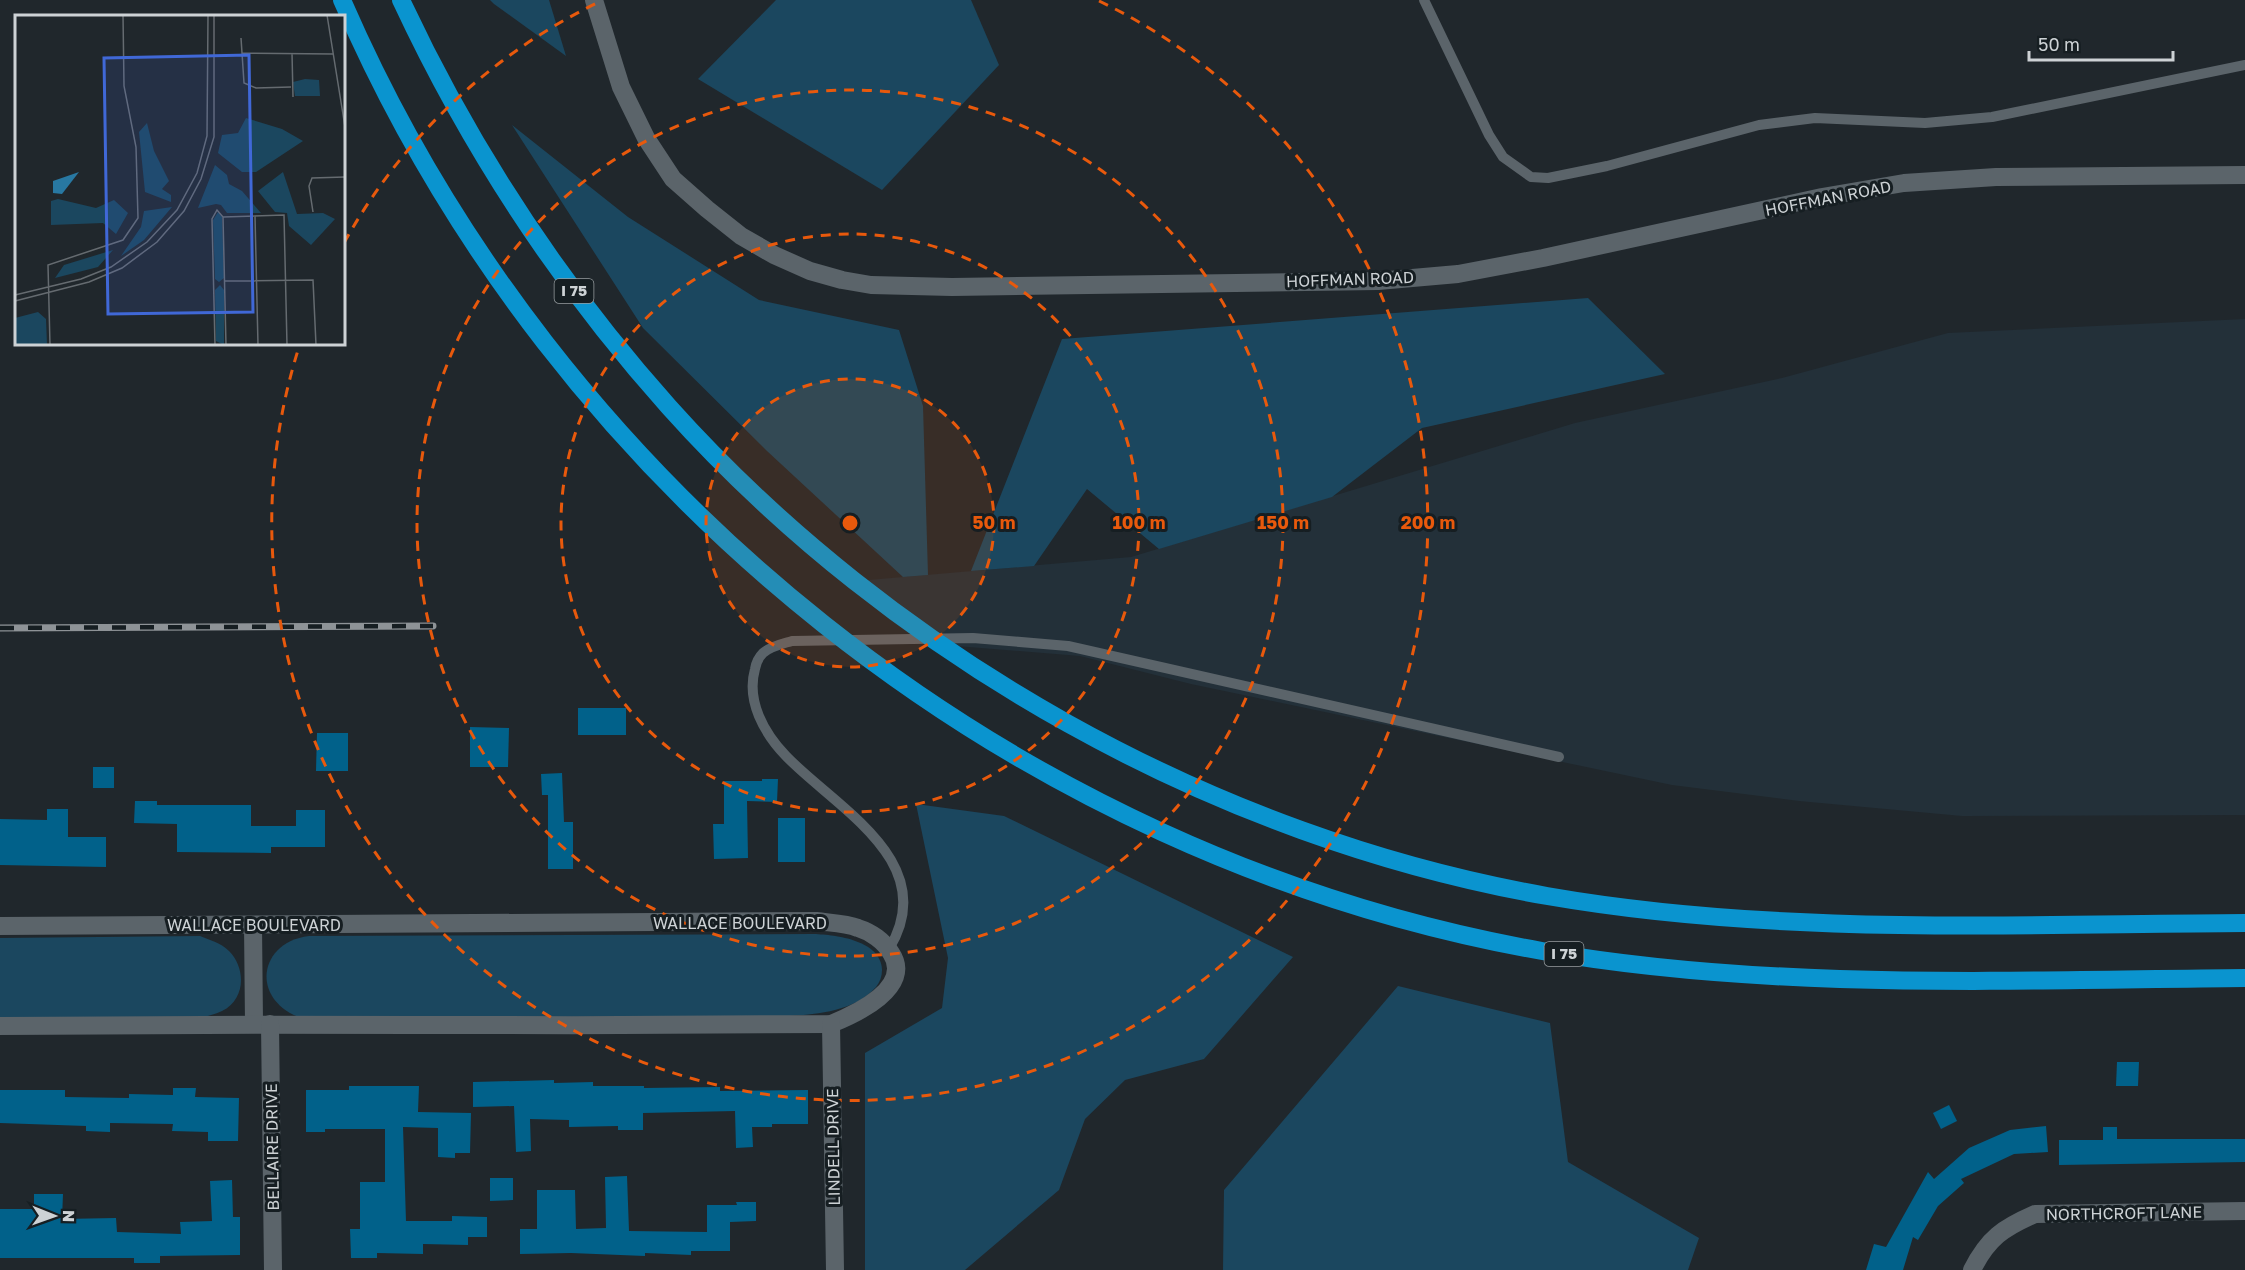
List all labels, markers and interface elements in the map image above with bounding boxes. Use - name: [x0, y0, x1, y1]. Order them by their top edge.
- inset map: [15, 15, 345, 345]
- scale bar: [2029, 24, 2173, 62]
- text: 50 m: [2038, 33, 2080, 55]
- street label: HOFFMAN ROAD: [1763, 176, 1893, 220]
- street label: HOFFMAN ROAD: [1286, 267, 1414, 291]
- road number: I 75: [554, 279, 594, 303]
- text: 50 m: [973, 511, 1015, 533]
- text: 100 m: [1113, 511, 1165, 533]
- text: 150 m: [1257, 511, 1309, 533]
- text: 200 m: [1401, 511, 1455, 533]
- centre of rings: [840, 513, 860, 533]
- street label: WALLACE BOULEVARD: [653, 913, 827, 933]
- street label: WALLACE BOULEVARD: [167, 915, 341, 935]
- road number: I 75: [1544, 942, 1584, 966]
- street label: BELLAIRE DRIVE: [261, 1083, 283, 1211]
- street label: LINDELL DRIVE: [822, 1088, 844, 1206]
- north arrow: [24, 1186, 84, 1246]
- street label: NORTHCROFT LANE: [2046, 1202, 2202, 1224]
- text: N: [59, 1210, 79, 1223]

